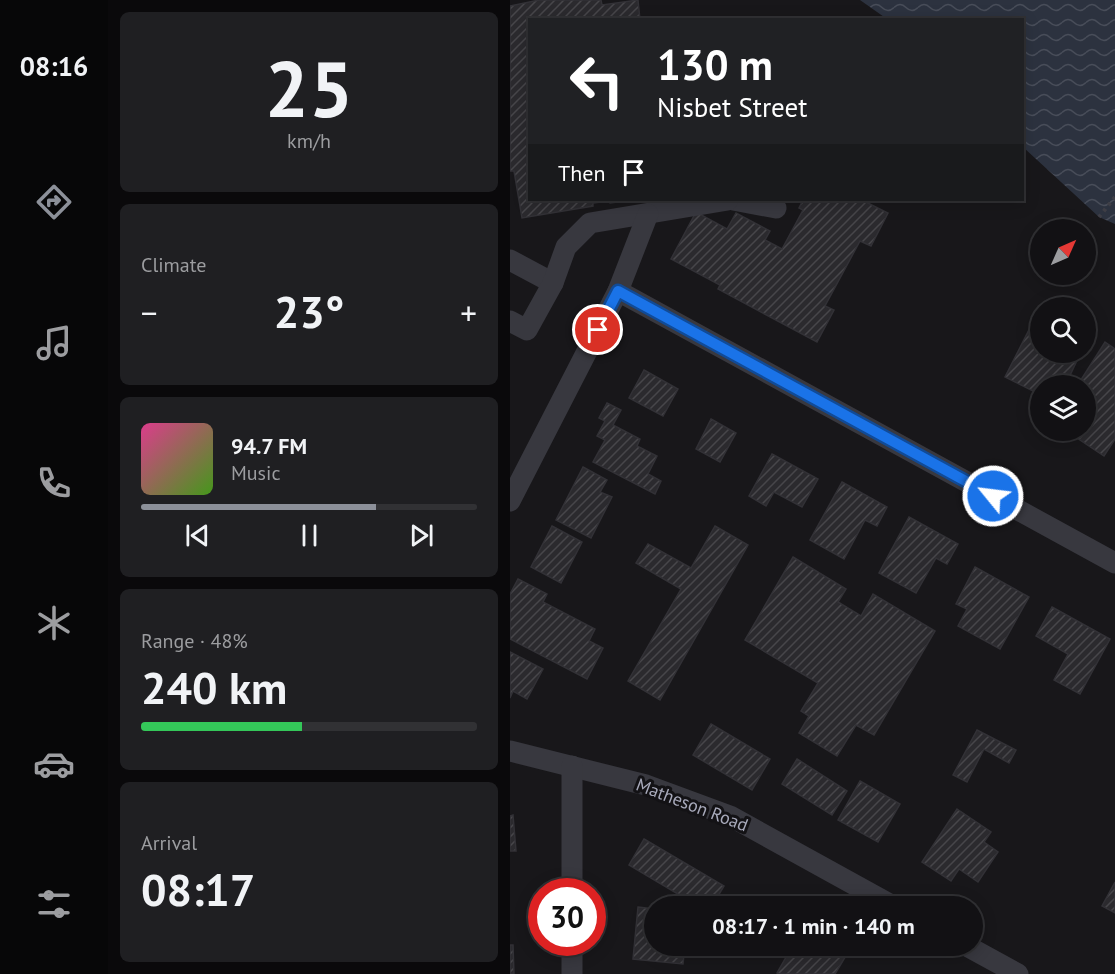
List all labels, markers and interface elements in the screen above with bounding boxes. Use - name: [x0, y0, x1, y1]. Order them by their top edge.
- text: 130 m: [657, 37, 773, 92]
- text: 25: [265, 38, 353, 139]
- icon: left: [558, 42, 636, 120]
- text: 08:16: [20, 49, 88, 83]
- text: Nisbet Street: [657, 90, 807, 124]
- text: km/h: [287, 128, 331, 154]
- icon: arrive: [617, 156, 650, 189]
- text: Then: [558, 159, 605, 187]
- icon: directions: [33, 181, 75, 223]
- north arrow: [1030, 219, 1096, 285]
- map controls: [1030, 219, 1096, 441]
- text: Climate: [141, 252, 207, 278]
- text: 23°: [274, 282, 344, 340]
- text: −: [141, 291, 158, 334]
- text: +: [460, 291, 477, 334]
- button: search: [1030, 297, 1096, 363]
- pin: [572, 304, 623, 355]
- icon: arrive: [581, 313, 614, 346]
- icon: music: [33, 322, 75, 364]
- button: layers: [1030, 375, 1096, 441]
- text: 94.7 FM: [231, 432, 307, 460]
- text: Music: [231, 460, 280, 486]
- icon: phone: [33, 462, 75, 504]
- position arrow: [961, 464, 1025, 528]
- icon: previous: [181, 519, 214, 552]
- icon: pause: [293, 519, 326, 552]
- icon: next: [405, 519, 438, 552]
- icon: climate: [33, 602, 75, 644]
- text: Range · 48%: [141, 628, 248, 654]
- text: 240 km: [141, 658, 287, 716]
- icon: car: [33, 743, 75, 785]
- street label: Matheson Road: [633, 773, 751, 836]
- text: Arrival: [141, 830, 197, 856]
- text: 08:17: [141, 860, 255, 918]
- speed limit sign: 30: [528, 878, 606, 956]
- icon: filters: [33, 883, 75, 925]
- text: 08:17 · 1 min · 140 m: [712, 912, 915, 940]

